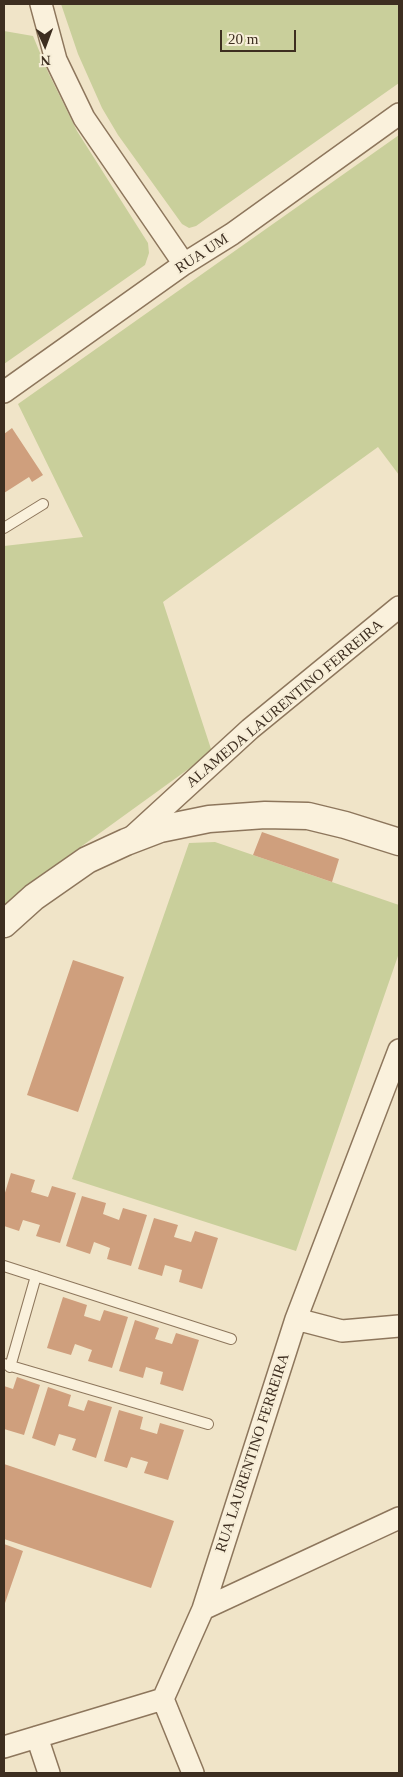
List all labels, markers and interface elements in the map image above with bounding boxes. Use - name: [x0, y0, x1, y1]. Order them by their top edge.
- north arrow: [20, 20, 70, 70]
- scale bar: [223, 20, 299, 52]
- text: 20 m: [228, 31, 258, 47]
- text: N: [40, 53, 51, 68]
- street label: RUA UM: [172, 230, 232, 278]
- street label: ALAMEDA LAURENTINO FERREIRA: [183, 616, 387, 792]
- street label: RUA LAURENTINO FERREIRA: [212, 1351, 294, 1555]

